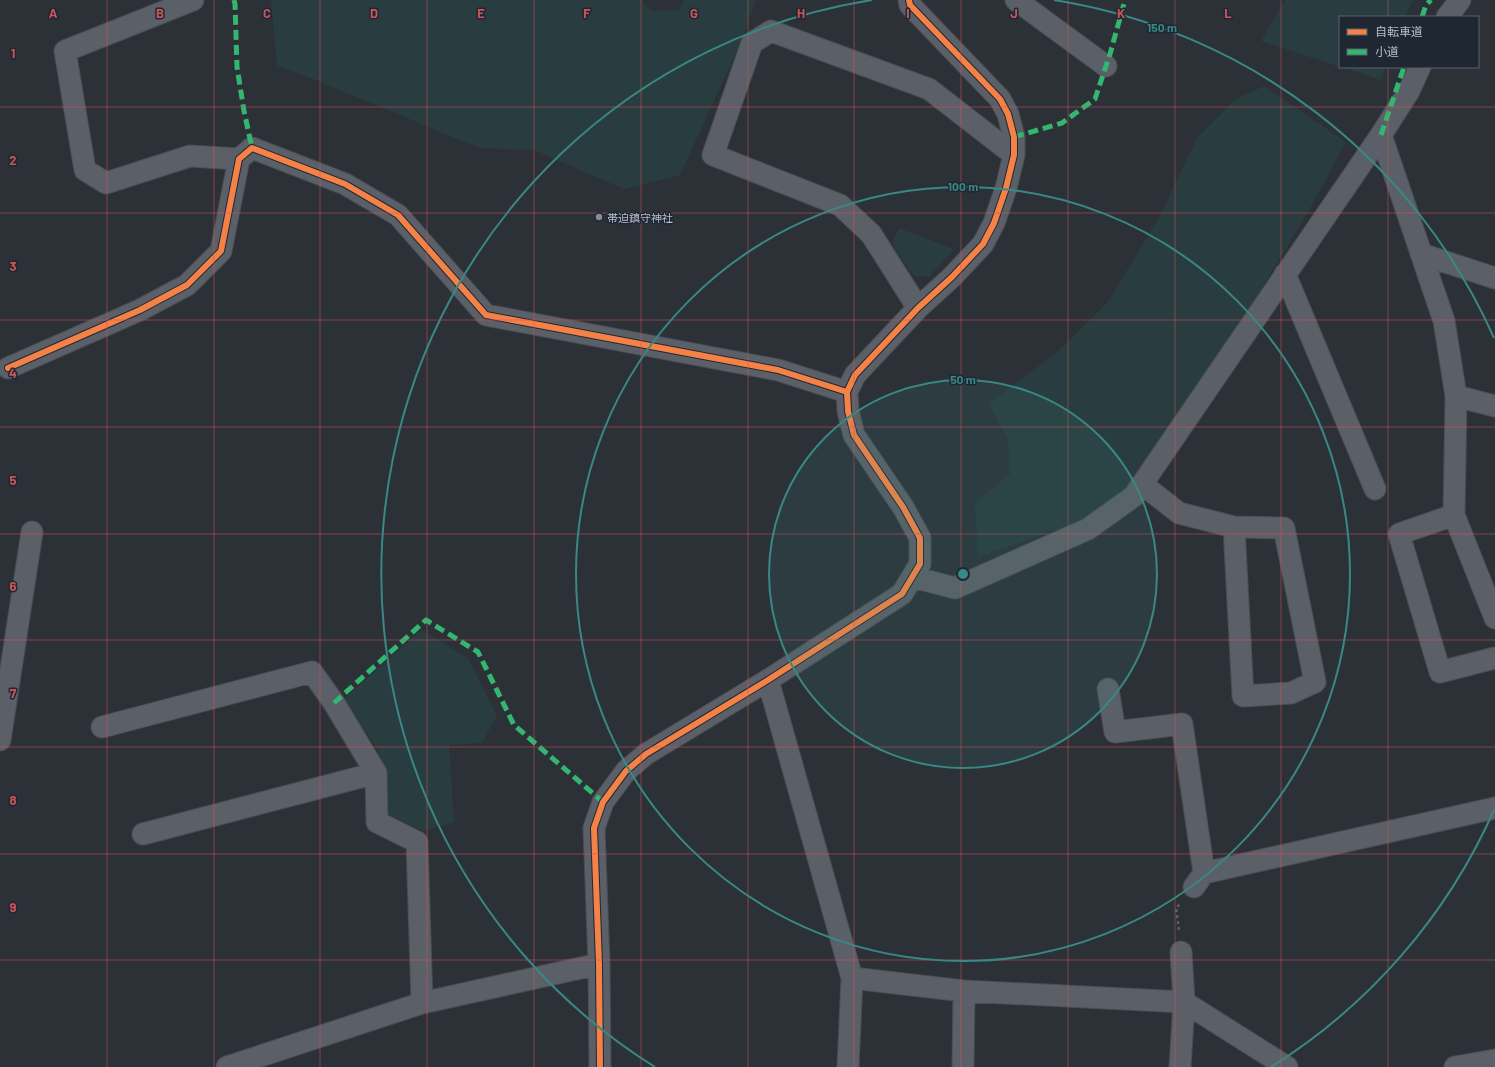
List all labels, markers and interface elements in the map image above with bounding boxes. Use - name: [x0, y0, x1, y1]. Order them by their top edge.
- text: A: [49, 5, 58, 21]
- text: B: [156, 5, 164, 21]
- text: C: [263, 5, 271, 21]
- text: D: [370, 5, 378, 21]
- text: E: [477, 5, 485, 21]
- text: F: [583, 5, 591, 21]
- text: G: [690, 5, 698, 21]
- text: H: [797, 5, 805, 21]
- text: I: [906, 5, 910, 21]
- text: J: [1010, 5, 1018, 21]
- text: K: [1117, 5, 1125, 21]
- text: L: [1224, 5, 1232, 21]
- legend: [1339, 16, 1479, 68]
- text: 150 m: [1147, 20, 1177, 34]
- text: 自転車道: [1375, 24, 1423, 38]
- text: 小道: [1375, 44, 1399, 58]
- text: 1: [11, 45, 15, 61]
- text: 2: [9, 152, 17, 168]
- text: 100 m: [948, 179, 978, 193]
- place label: 帯迫鎮守神社: [607, 211, 673, 224]
- marker: 帯迫鎮守神社: [594, 212, 604, 222]
- text: 3: [9, 258, 17, 274]
- text: 4: [9, 365, 17, 381]
- text: 50 m: [950, 372, 976, 386]
- text: 5: [9, 472, 17, 488]
- centre of rings: [956, 567, 970, 581]
- text: 6: [10, 578, 17, 594]
- text: 7: [10, 685, 17, 701]
- text: 8: [9, 792, 17, 808]
- text: 9: [10, 899, 17, 915]

